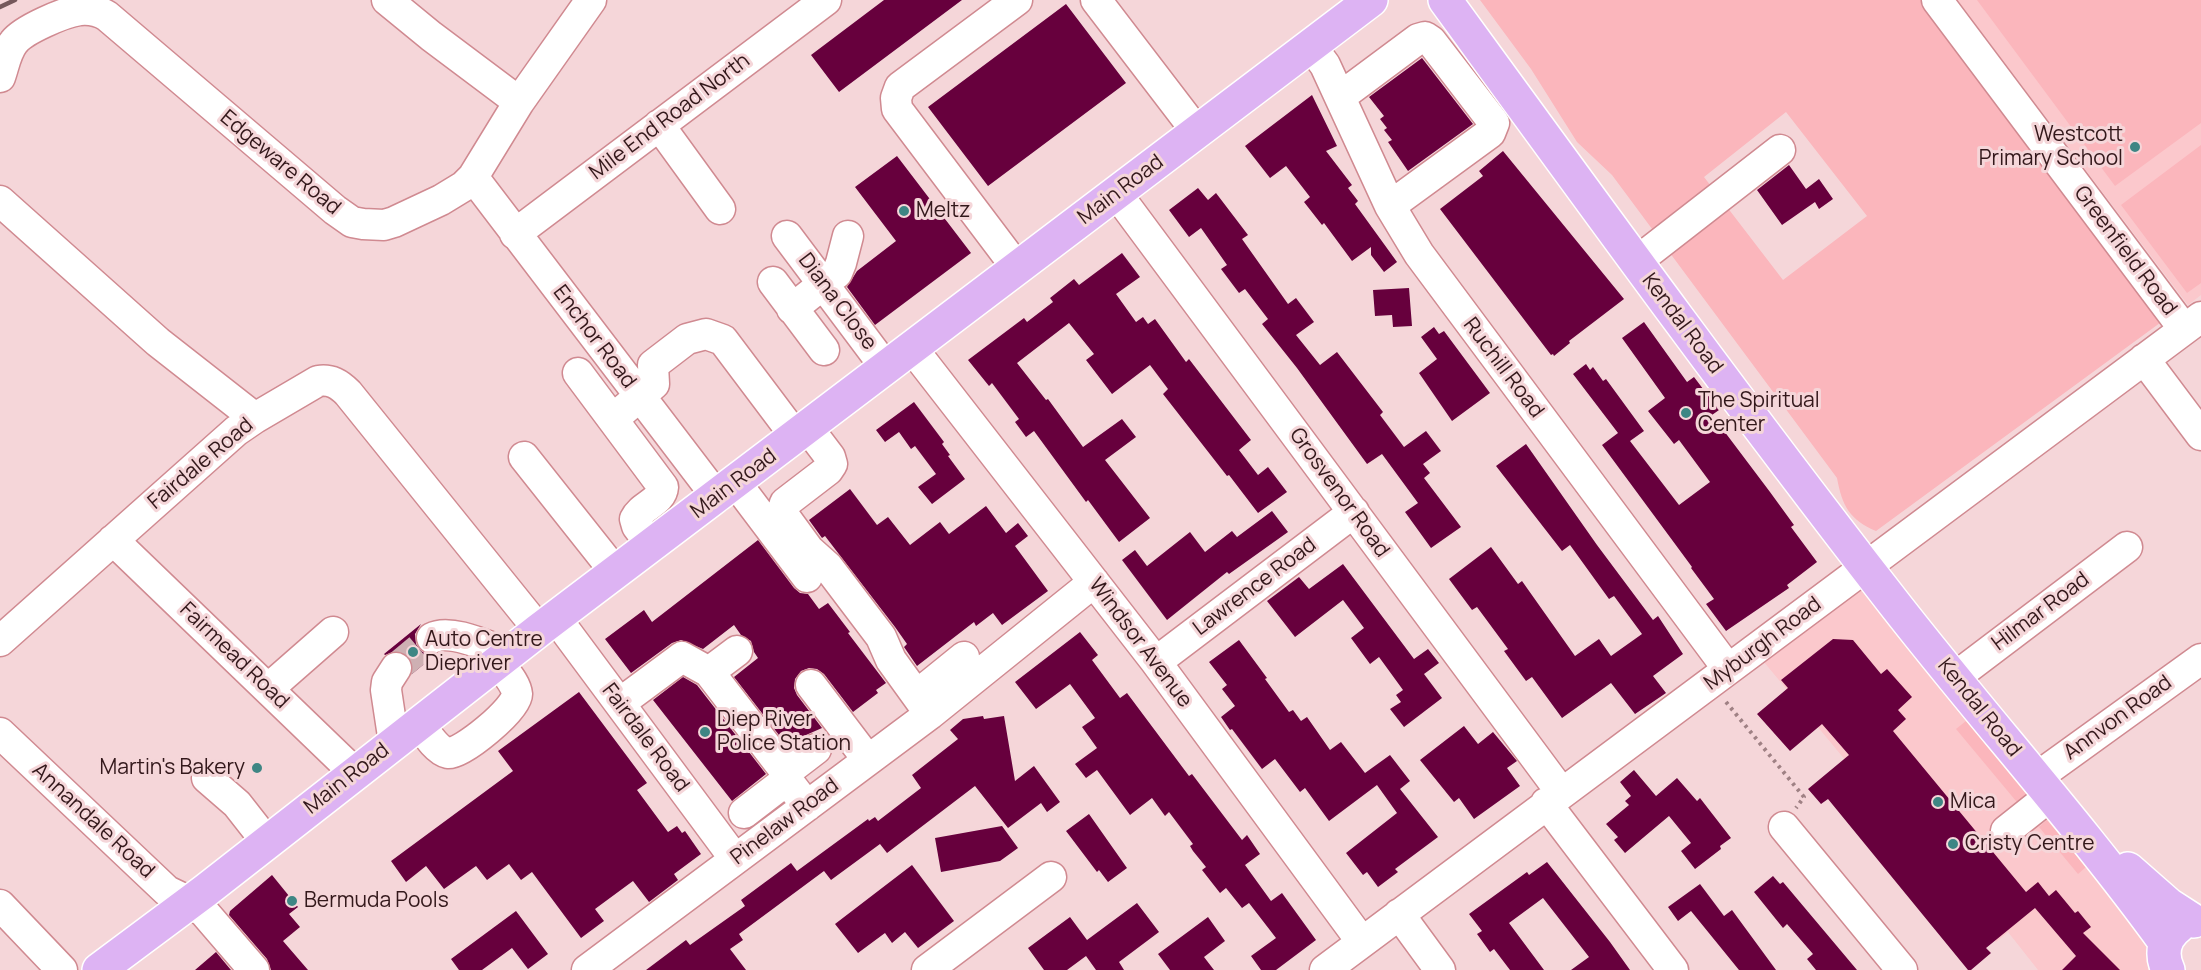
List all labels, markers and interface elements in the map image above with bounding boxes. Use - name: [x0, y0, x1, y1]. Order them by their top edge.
- street label: Mile End Road North: [585, 49, 755, 185]
- street label: Edgeware Road: [215, 105, 345, 221]
- place label: Westcott Primary School: [1979, 122, 2123, 172]
- marker: Westcott Primary School: [2128, 140, 2142, 154]
- street label: Main Road: [1073, 150, 1169, 230]
- street label: Greenfield Road: [2068, 181, 2182, 321]
- place label: Meltz: [916, 198, 970, 224]
- marker: Meltz: [897, 204, 911, 218]
- street label: Diana Close: [792, 249, 882, 355]
- street label: Kendal Road: [1636, 269, 1728, 379]
- street label: Enchor Road: [547, 281, 641, 393]
- street label: Ruchill Road: [1457, 313, 1549, 423]
- place label: The Spiritual Center: [1698, 388, 1820, 438]
- marker: The Spiritual Center: [1679, 406, 1693, 420]
- street label: Fairdale Road: [143, 413, 259, 515]
- street label: Grosvenor Road: [1284, 423, 1394, 563]
- street label: Main Road: [686, 444, 782, 524]
- street label: Lawrence Road: [1189, 533, 1321, 641]
- street label: Hilmar Road: [1987, 567, 2095, 657]
- street label: Windsor Avenue: [1083, 573, 1197, 713]
- street label: Myburgh Road: [1700, 592, 1826, 696]
- street label: Fairmead Road: [174, 598, 294, 714]
- place label: Auto Centre Diepriver: [425, 627, 543, 677]
- marker: Auto Centre Diepriver: [406, 645, 420, 659]
- street label: Kendal Road: [1932, 654, 2026, 762]
- street label: Annvon Road: [2059, 670, 2177, 766]
- street label: Fairdale Road: [596, 679, 694, 797]
- place label: Diep River Police Station: [717, 707, 851, 757]
- marker: Diep River Police Station: [698, 725, 712, 739]
- street label: Main Road: [300, 738, 394, 820]
- place label: Martin's Bakery: [100, 755, 245, 781]
- street label: Annandale Road: [27, 758, 159, 884]
- marker: Martin's Bakery: [250, 761, 264, 775]
- street label: Pinelaw Road: [726, 773, 844, 871]
- place label: Mica: [1950, 789, 1996, 815]
- marker: Mica: [1931, 795, 1945, 809]
- place label: Cristy Centre: [1965, 831, 2094, 857]
- marker: Cristy Centre: [1946, 837, 1960, 851]
- place label: Bermuda Pools: [304, 888, 449, 914]
- marker: Bermuda Pools: [285, 894, 299, 908]

